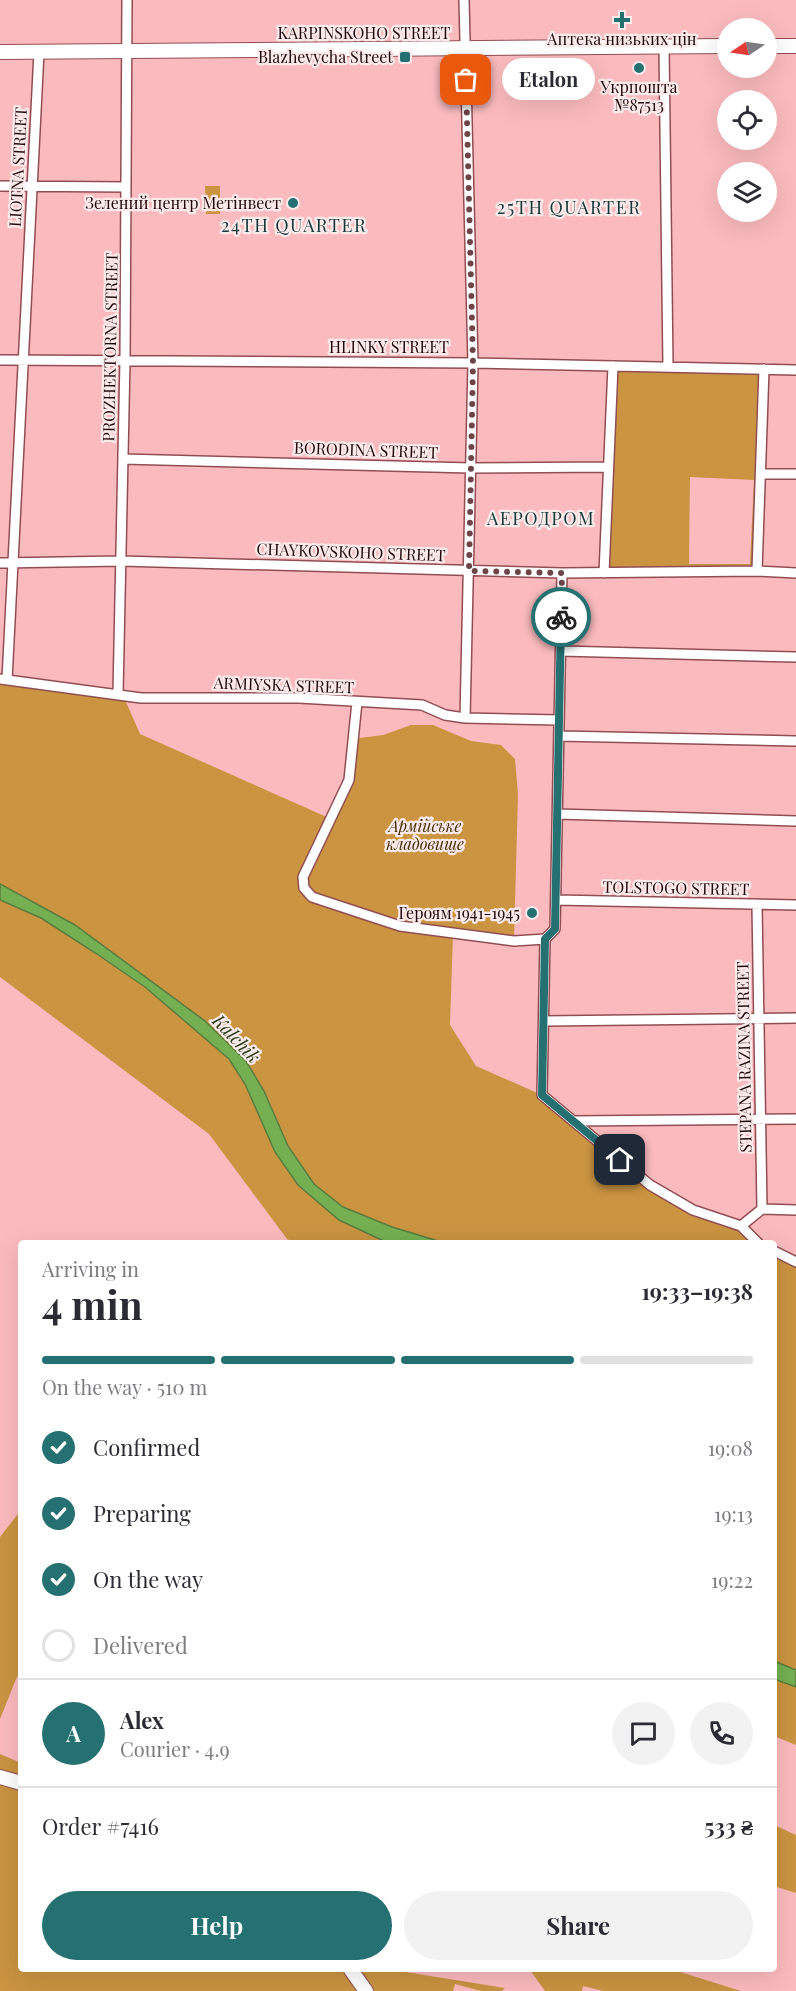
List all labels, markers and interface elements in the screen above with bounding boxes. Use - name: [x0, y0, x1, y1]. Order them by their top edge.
- marker: Аптека низьких цін: [615, 13, 629, 27]
- north arrow: [717, 18, 777, 78]
- map controls: [717, 18, 777, 222]
- street label: KARPINSKOHO STREET: [278, 22, 451, 43]
- place label: Аптека низьких цін: [546, 28, 697, 49]
- place label: Blazhevycha Street: [258, 46, 393, 67]
- marker: Blazhevycha Street: [398, 50, 412, 64]
- pin: [440, 54, 491, 105]
- callout: Etalon: [502, 59, 595, 101]
- marker: Укрпошта №87513: [632, 61, 646, 75]
- icon: bag: [449, 63, 482, 96]
- text: Etalon: [519, 65, 578, 92]
- place label: Укрпошта №87513: [599, 76, 678, 115]
- button: locate: [717, 90, 777, 150]
- street label: LIOTNA STREET: [4, 106, 31, 228]
- button: layers: [717, 162, 777, 222]
- place label: Зелений центр Метінвест: [85, 192, 281, 213]
- district label: 25TH QUARTER: [497, 195, 641, 219]
- marker: Зелений центр Метінвест: [286, 196, 300, 210]
- district label: 24TH QUARTER: [221, 213, 367, 237]
- street label: PROZHEKTORNA STREET: [97, 252, 122, 442]
- street label: HLINKY STREET: [329, 336, 449, 357]
- street label: BORODINA STREET: [294, 436, 439, 463]
- district label: АЕРОДРОМ: [486, 506, 595, 530]
- street label: CHAYKOVSKOHO STREET: [256, 538, 446, 565]
- courier: [531, 587, 591, 647]
- icon: bike: [545, 601, 578, 634]
- street label: ARMIYSKA STREET: [212, 672, 355, 697]
- park label: Армійське кладовище: [386, 815, 464, 854]
- street label: TOLSTOGO STREET: [602, 876, 750, 899]
- place label: Героям 1941-1945: [398, 902, 520, 923]
- marker: Героям 1941-1945: [525, 906, 539, 920]
- street label: STEPANA RAZINA STREET: [731, 961, 756, 1153]
- water label: Kalchik: [207, 1008, 266, 1068]
- pin: [594, 1134, 645, 1185]
- icon: home: [603, 1143, 636, 1176]
- text: Arriving in: [42, 1255, 139, 1282]
- text: 19:33–19:38: [641, 1276, 753, 1306]
- text: 4 min: [42, 1278, 143, 1330]
- text: On the way · 510 m: [42, 1373, 207, 1400]
- icon: check: [42, 1431, 75, 1464]
- text: Confirmed: [93, 1432, 200, 1462]
- text: 19:08: [708, 1434, 753, 1461]
- icon: check: [42, 1497, 75, 1530]
- text: Preparing: [93, 1498, 191, 1528]
- text: 19:13: [714, 1500, 753, 1527]
- icon: check: [42, 1563, 75, 1596]
- text: On the way: [93, 1564, 203, 1594]
- text: 19:22: [711, 1566, 753, 1593]
- text: Delivered: [93, 1630, 188, 1660]
- button: chat: [612, 1702, 675, 1765]
- button: phone: [690, 1702, 753, 1765]
- text: Alex: [120, 1705, 164, 1735]
- text: A: [66, 1718, 81, 1748]
- text: Courier · 4.9: [120, 1735, 230, 1762]
- text: Order #7416: [42, 1811, 159, 1841]
- text: 533 ₴: [704, 1811, 753, 1841]
- button: Help: [42, 1891, 392, 1960]
- button: Share: [404, 1891, 753, 1960]

